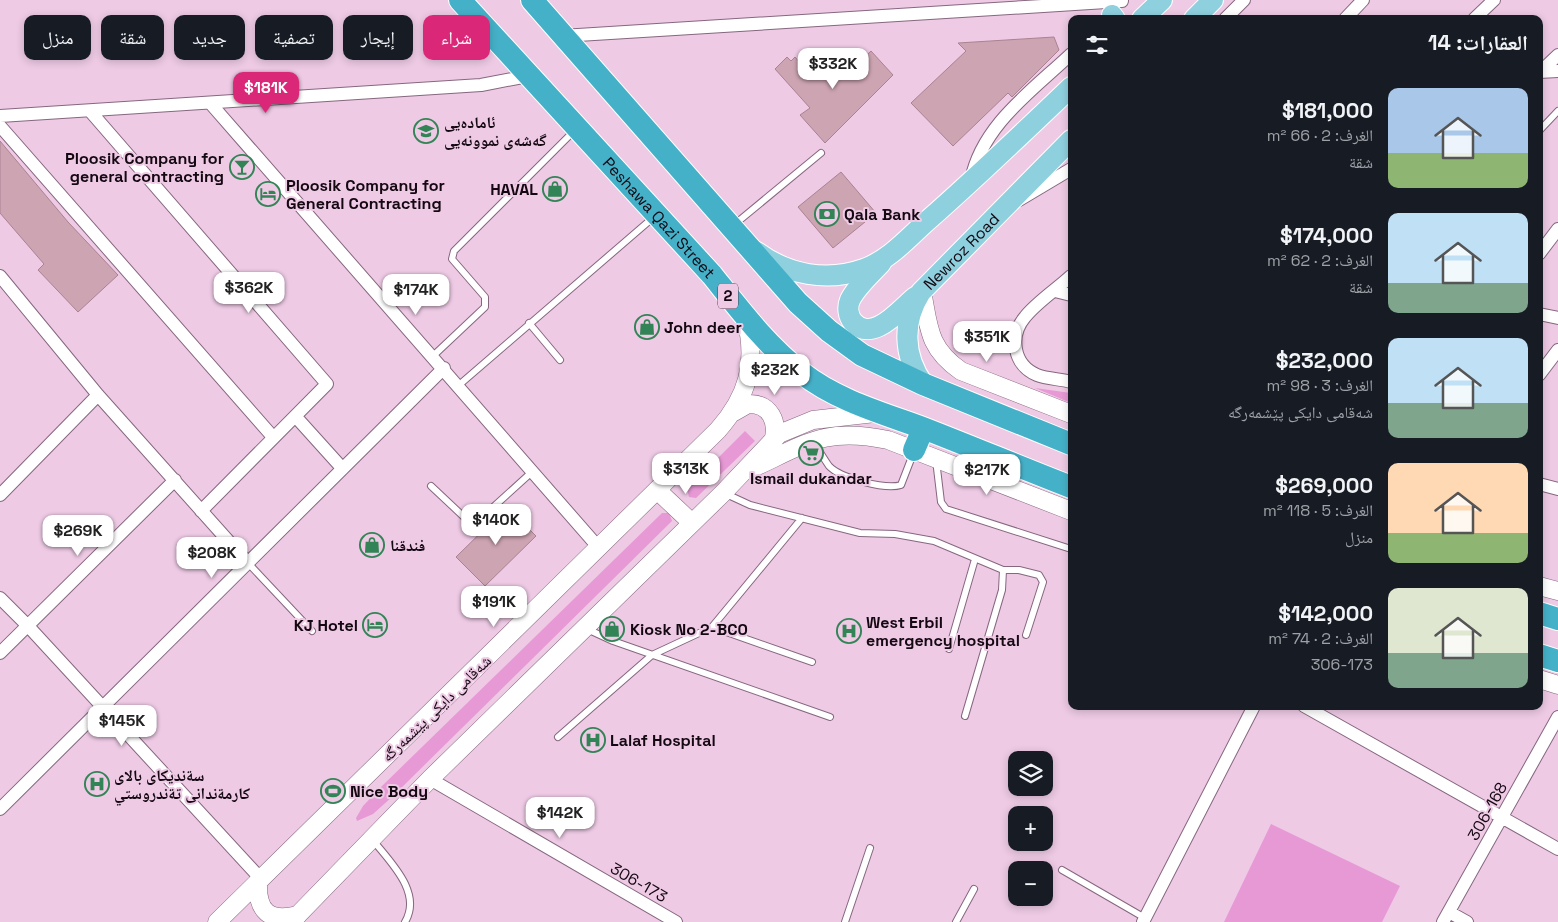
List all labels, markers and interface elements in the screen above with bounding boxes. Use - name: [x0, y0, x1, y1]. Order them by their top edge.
- chip: منزل: [24, 15, 91, 60]
- chip: شقة: [101, 15, 164, 60]
- chip: جديد: [174, 15, 245, 60]
- chip: تصفية: [255, 15, 333, 60]
- chip: إيجار: [343, 15, 413, 60]
- chip: شراء: [423, 15, 490, 60]
- text: العقارات: 14: [1428, 29, 1528, 56]
- icon: filters: [1083, 31, 1111, 59]
- pin: $332K: [798, 48, 868, 90]
- text: $332K: [809, 53, 857, 74]
- pin: $181K: [231, 72, 301, 114]
- text: $181K: [244, 77, 288, 98]
- text: $181,000: [1282, 97, 1373, 124]
- icon: home: [1428, 108, 1488, 168]
- place label: ئامادەیی گەشەی نموونەیی: [444, 112, 547, 151]
- school or university icon: ئامادەیی گەشەی نموونەیی: [413, 118, 439, 144]
- text: الغرف: 2 · 66 m²: [1267, 125, 1373, 146]
- place label: Ploosik Company for general contracting: [65, 148, 224, 187]
- text: شقة: [1349, 152, 1373, 173]
- street label: Peshawa Qazi Street: [598, 153, 720, 283]
- bar icon: Ploosik Company for general contracting: [229, 154, 255, 180]
- place label: Ploosik Company for General Contracting: [286, 175, 445, 214]
- shop icon: HAVAL: [542, 176, 568, 202]
- place label: HAVAL: [490, 179, 538, 200]
- hotel icon: Ploosik Company for General Contracting: [255, 181, 281, 207]
- bank icon: Qala Bank: [814, 201, 840, 227]
- place label: Qala Bank: [844, 204, 920, 225]
- street label: Newroz Road: [919, 209, 1004, 295]
- text: $174,000: [1280, 222, 1373, 249]
- icon: home: [1428, 233, 1488, 293]
- text: الغرف: 2 · 62 m²: [1267, 250, 1373, 271]
- pin: $362K: [214, 272, 284, 314]
- pin: $174K: [381, 274, 451, 316]
- text: $362K: [225, 277, 273, 298]
- text: شقة: [1349, 277, 1373, 298]
- text: $174K: [393, 279, 439, 300]
- road number: 2: [718, 284, 738, 308]
- shop icon: John deer: [634, 314, 660, 340]
- place label: John deer: [664, 317, 742, 338]
- pin: $351K: [952, 320, 1022, 363]
- text: $351K: [964, 326, 1010, 347]
- text: $232,000: [1276, 347, 1373, 374]
- pin: $232K: [740, 354, 810, 396]
- icon: home: [1428, 358, 1488, 418]
- text: $232K: [751, 359, 799, 380]
- text: الغرف: 3 · 98 m²: [1267, 375, 1373, 396]
- text: شەقامی دایکی پێشمەرگە: [1228, 402, 1373, 423]
- supermarket icon: Ismail dukandar: [798, 440, 824, 466]
- pin: $313K: [651, 452, 721, 495]
- pin: $217K: [952, 454, 1022, 496]
- text: $313K: [663, 458, 709, 479]
- text: $217K: [964, 459, 1010, 480]
- place label: Ismail dukandar: [750, 468, 872, 489]
- text: $269,000: [1275, 472, 1373, 499]
- icon: home: [1428, 483, 1488, 543]
- text: الغرف: 5 · 118 m²: [1263, 500, 1373, 521]
- pin: $140K: [461, 504, 531, 546]
- text: $140K: [472, 509, 520, 530]
- pin: $269K: [43, 514, 113, 557]
- text: $269K: [54, 520, 103, 541]
- text: منزل: [1345, 527, 1373, 548]
- shop icon: فندقنا: [359, 532, 385, 558]
- place label: فندقنا: [390, 535, 426, 556]
- pin: $208K: [177, 536, 247, 579]
- text: $208K: [187, 542, 237, 563]
- pin: $191K: [459, 586, 529, 628]
- text: $191K: [472, 591, 516, 612]
- text: $142,000: [1278, 600, 1373, 627]
- icon: home: [1428, 608, 1488, 668]
- hotel icon: KJ Hotel: [362, 612, 388, 638]
- place label: West Erbil emergency hospital: [866, 612, 1020, 651]
- place label: KJ Hotel: [294, 615, 358, 636]
- shop icon: Kiosk No 2-BC0: [599, 616, 625, 642]
- hospital icon: West Erbil emergency hospital: [836, 618, 862, 644]
- place label: Kiosk No 2-BC0: [630, 619, 748, 640]
- text: الغرف: 2 · 74 m²: [1268, 628, 1373, 649]
- street label: شەقامی دایکی پێشمەرگە: [377, 650, 496, 766]
- text: 306-173: [1311, 654, 1373, 675]
- pin: $145K: [87, 704, 157, 747]
- text: $145K: [99, 710, 145, 731]
- hospital icon: Lalaf Hospital: [580, 727, 606, 753]
- place label: Lalaf Hospital: [610, 730, 716, 751]
- map controls: [1008, 751, 1053, 906]
- button: layers: [1008, 751, 1053, 796]
- place label: سةنديكاى بالاى كارمةندانى تةندروستي: [114, 765, 250, 806]
- hospital icon: سةنديكاى بالاى كارمةندانى تةندروستي: [84, 771, 110, 797]
- sports icon: Nice Body: [320, 778, 346, 804]
- street label: 306-168: [1463, 778, 1512, 844]
- place label: Nice Body: [350, 781, 428, 802]
- pin: $142K: [525, 796, 595, 839]
- text: $142K: [537, 802, 583, 823]
- button: +: [1008, 806, 1053, 851]
- street label: 306-173: [606, 858, 671, 907]
- button: −: [1008, 861, 1053, 906]

